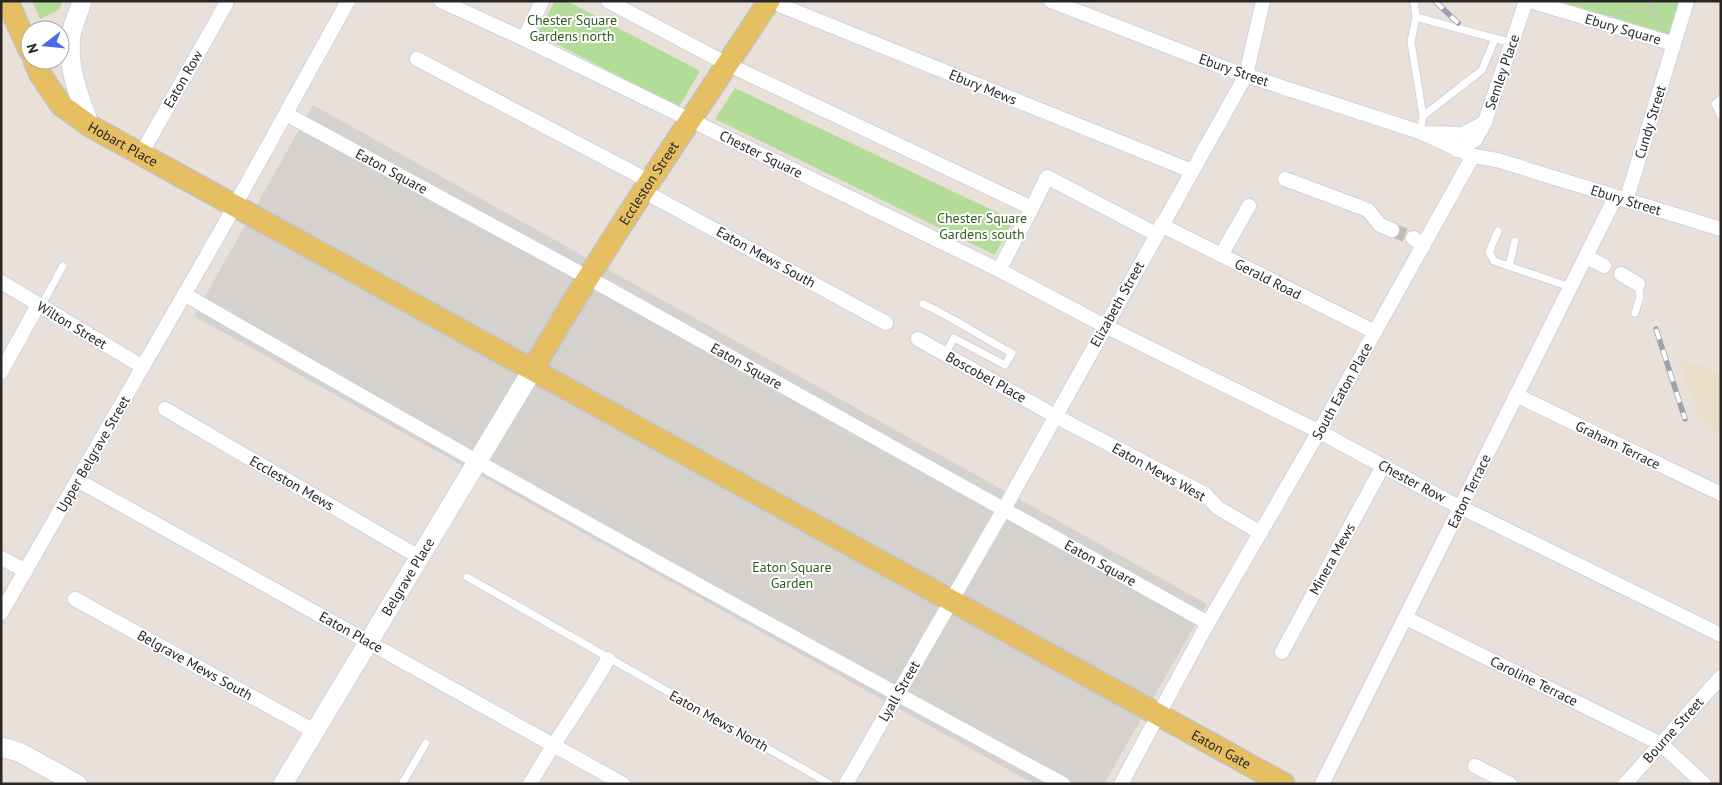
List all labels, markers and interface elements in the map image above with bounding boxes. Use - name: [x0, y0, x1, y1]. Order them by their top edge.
- street label: Ebury Square: [1583, 10, 1663, 48]
- park label: Chester Square Gardens north: [527, 11, 617, 45]
- north arrow: [20, 20, 70, 70]
- street label: Semley Place: [1481, 32, 1523, 112]
- text: N: [23, 42, 42, 55]
- street label: Eaton Row: [159, 47, 207, 111]
- street label: Ebury Street: [1197, 50, 1272, 90]
- street label: Ebury Mews: [947, 65, 1020, 109]
- street label: Cundy Street: [1630, 83, 1670, 161]
- street label: Hobart Place: [85, 118, 161, 171]
- street label: Chester Square: [717, 126, 805, 182]
- street label: Eccleston Street: [615, 138, 683, 228]
- street label: Eaton Square: [352, 144, 431, 198]
- street label: Ebury Street: [1589, 181, 1664, 219]
- park label: Chester Square Gardens south: [937, 209, 1027, 243]
- street label: Eaton Mews South: [713, 222, 819, 292]
- street label: Gerald Road: [1232, 255, 1304, 303]
- street label: Elizabeth Street: [1086, 258, 1148, 350]
- street label: Wilton Street: [34, 297, 111, 353]
- street label: Eaton Square: [708, 339, 786, 393]
- street label: South Eaton Place: [1308, 339, 1376, 443]
- street label: Boscobel Place: [942, 347, 1030, 407]
- street label: Upper Belgrave Street: [52, 392, 134, 516]
- street label: Graham Terrace: [1573, 417, 1663, 473]
- street label: Eaton Mews West: [1109, 439, 1209, 505]
- street label: Eaton Terrace: [1443, 451, 1495, 531]
- street label: Eccleston Mews: [247, 452, 338, 514]
- street label: Chester Row: [1375, 456, 1450, 507]
- street label: Minera Mews: [1305, 520, 1359, 598]
- street label: Belgrave Place: [377, 534, 438, 619]
- street label: Eaton Square: [1061, 536, 1139, 590]
- park label: Eaton Square Garden: [752, 558, 832, 592]
- street label: Eaton Place: [316, 607, 386, 657]
- street label: Belgrave Mews South: [134, 626, 256, 704]
- street label: Caroline Terrace: [1487, 652, 1581, 710]
- street label: Lyall Street: [874, 657, 924, 725]
- street label: Eaton Mews North: [666, 686, 772, 756]
- street label: Bourne Street: [1639, 693, 1707, 767]
- street label: Eaton Gate: [1188, 726, 1254, 773]

